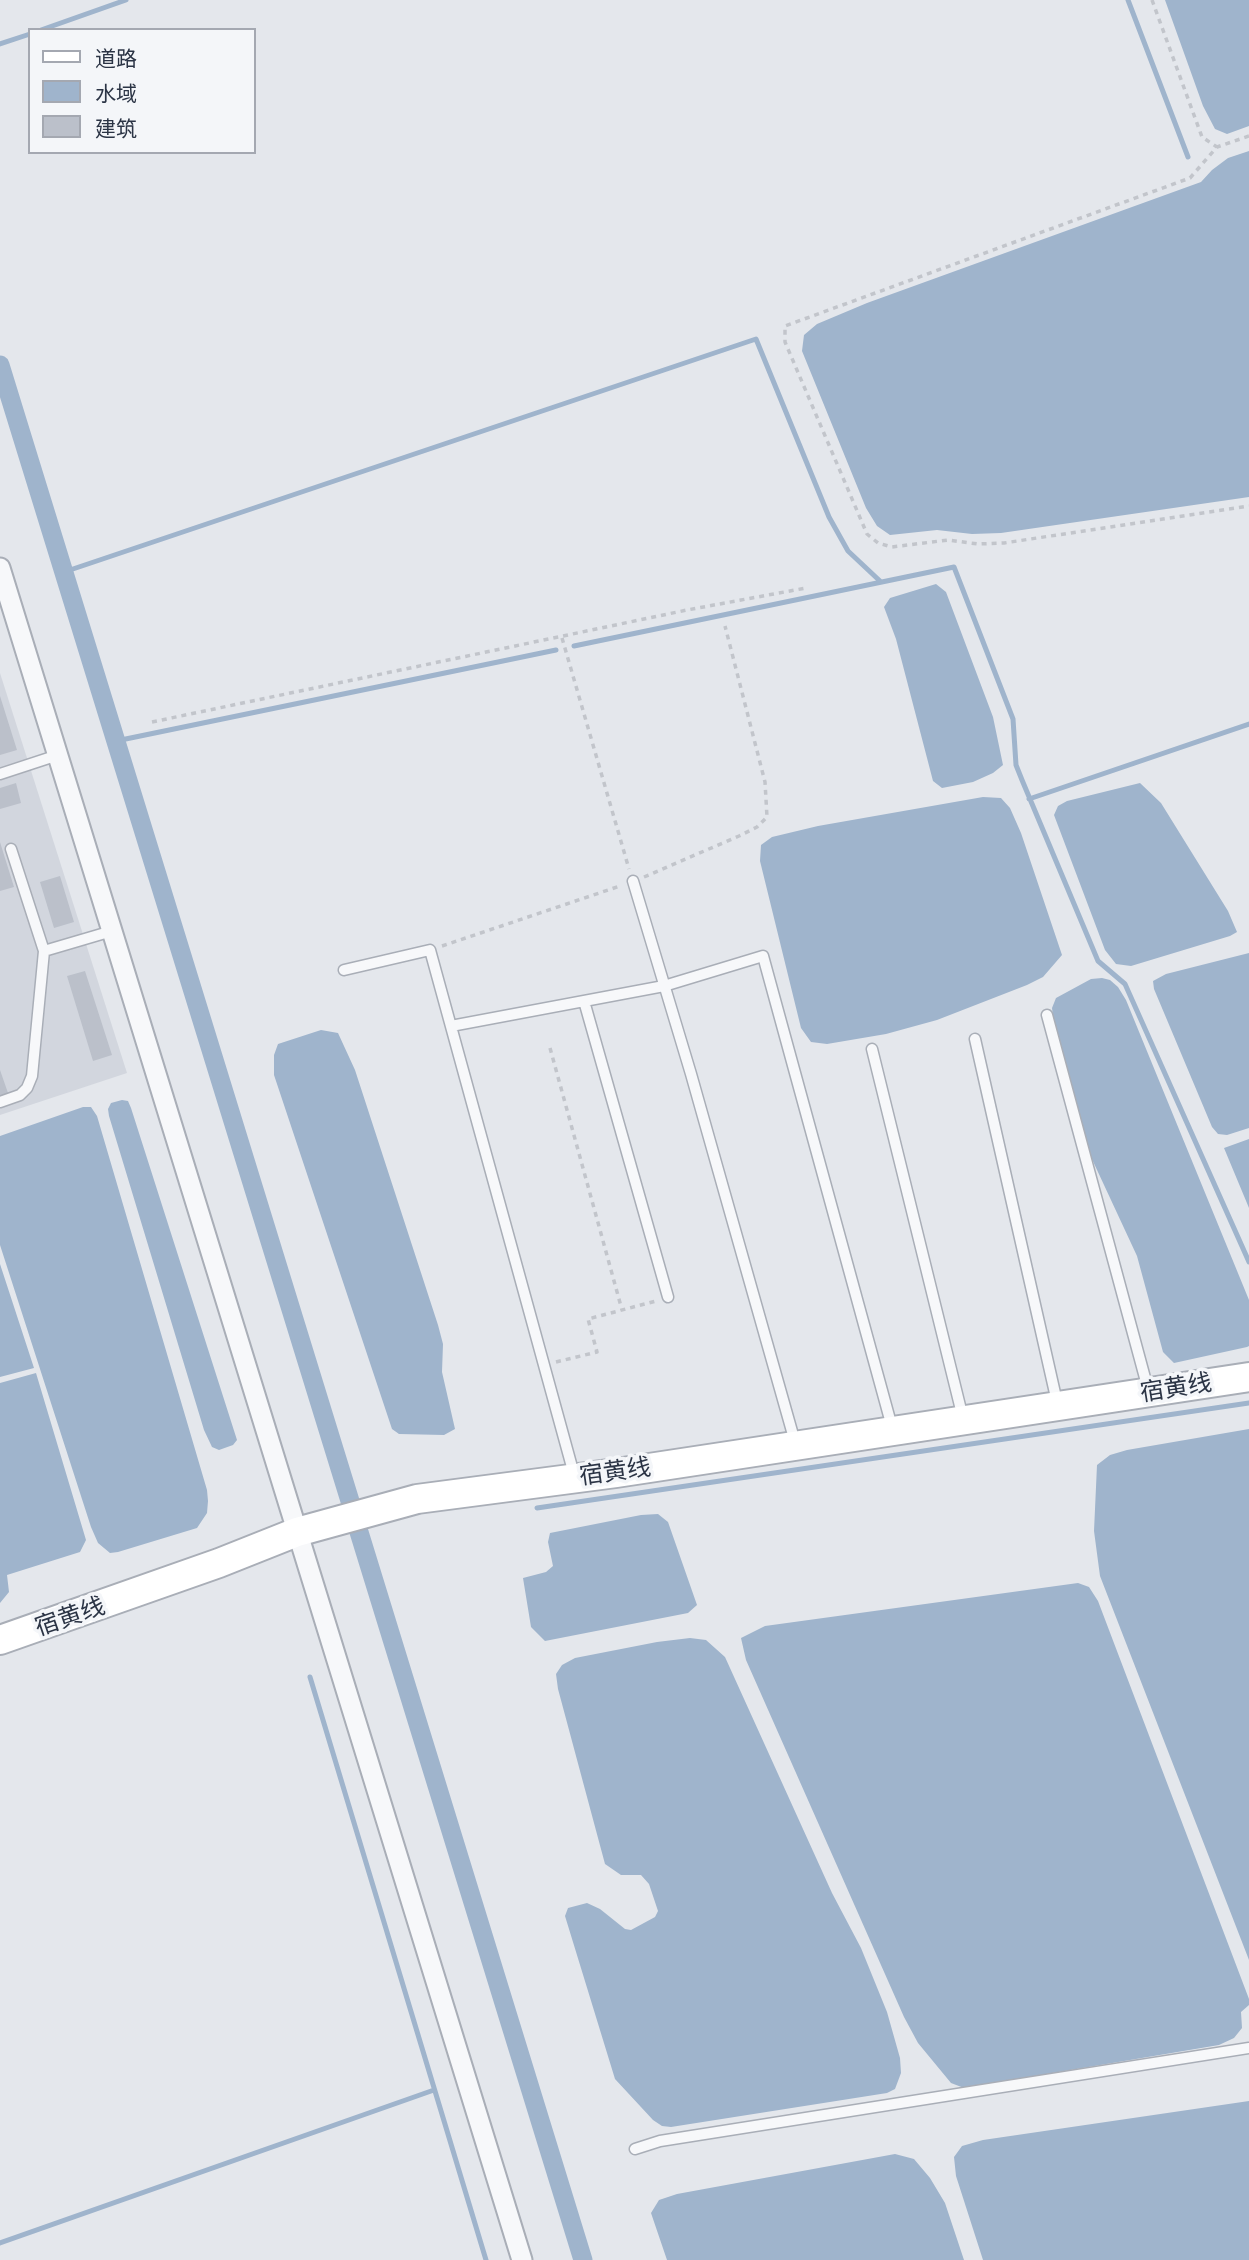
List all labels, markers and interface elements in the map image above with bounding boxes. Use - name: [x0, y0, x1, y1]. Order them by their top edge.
- legend: [28, 28, 256, 154]
- text: 道路: [95, 46, 137, 71]
- text: 水域: [95, 81, 137, 106]
- text: 建筑: [95, 116, 137, 141]
- street label: 宿黄线: [1138, 1368, 1214, 1408]
- street label: 宿黄线: [577, 1453, 653, 1491]
- street label: 宿黄线: [31, 1592, 109, 1642]

